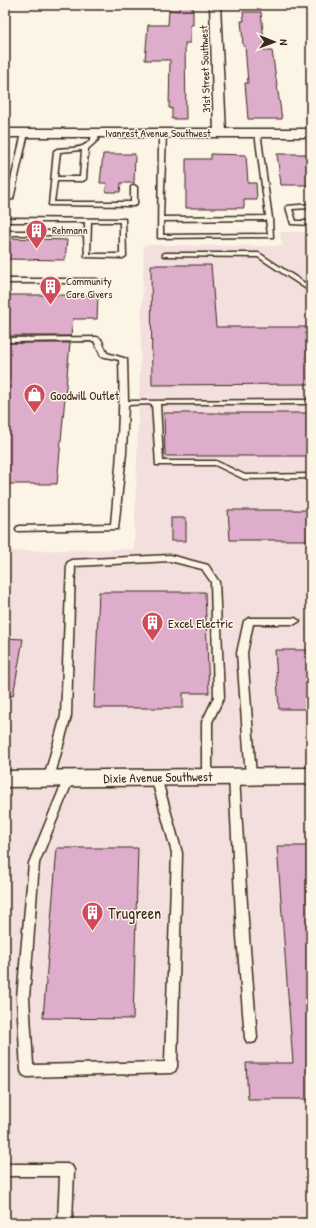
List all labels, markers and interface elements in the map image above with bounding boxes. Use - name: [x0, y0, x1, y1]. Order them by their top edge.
- north arrow: [254, 22, 294, 62]
- street label: 31st Street Southwest: [196, 25, 214, 113]
- text: N: [277, 39, 291, 45]
- street label: Ivanrest Avenue Southwest: [105, 126, 211, 140]
- building icon: Rehmann: [23, 217, 49, 250]
- place label: Rehmann: [52, 223, 88, 237]
- building icon: Community Care Givers: [38, 274, 64, 307]
- place label: Community Care Givers: [66, 274, 112, 301]
- shop icon: Goodwill Outlet: [21, 382, 47, 415]
- place label: Goodwill Outlet: [50, 386, 120, 404]
- building icon: Excel Electric: [139, 610, 165, 643]
- place label: Excel Electric: [168, 614, 233, 632]
- street label: Dixie Avenue Southwest: [103, 767, 213, 787]
- building icon: Trugreen: [80, 900, 106, 933]
- place label: Trugreen: [108, 902, 161, 924]

